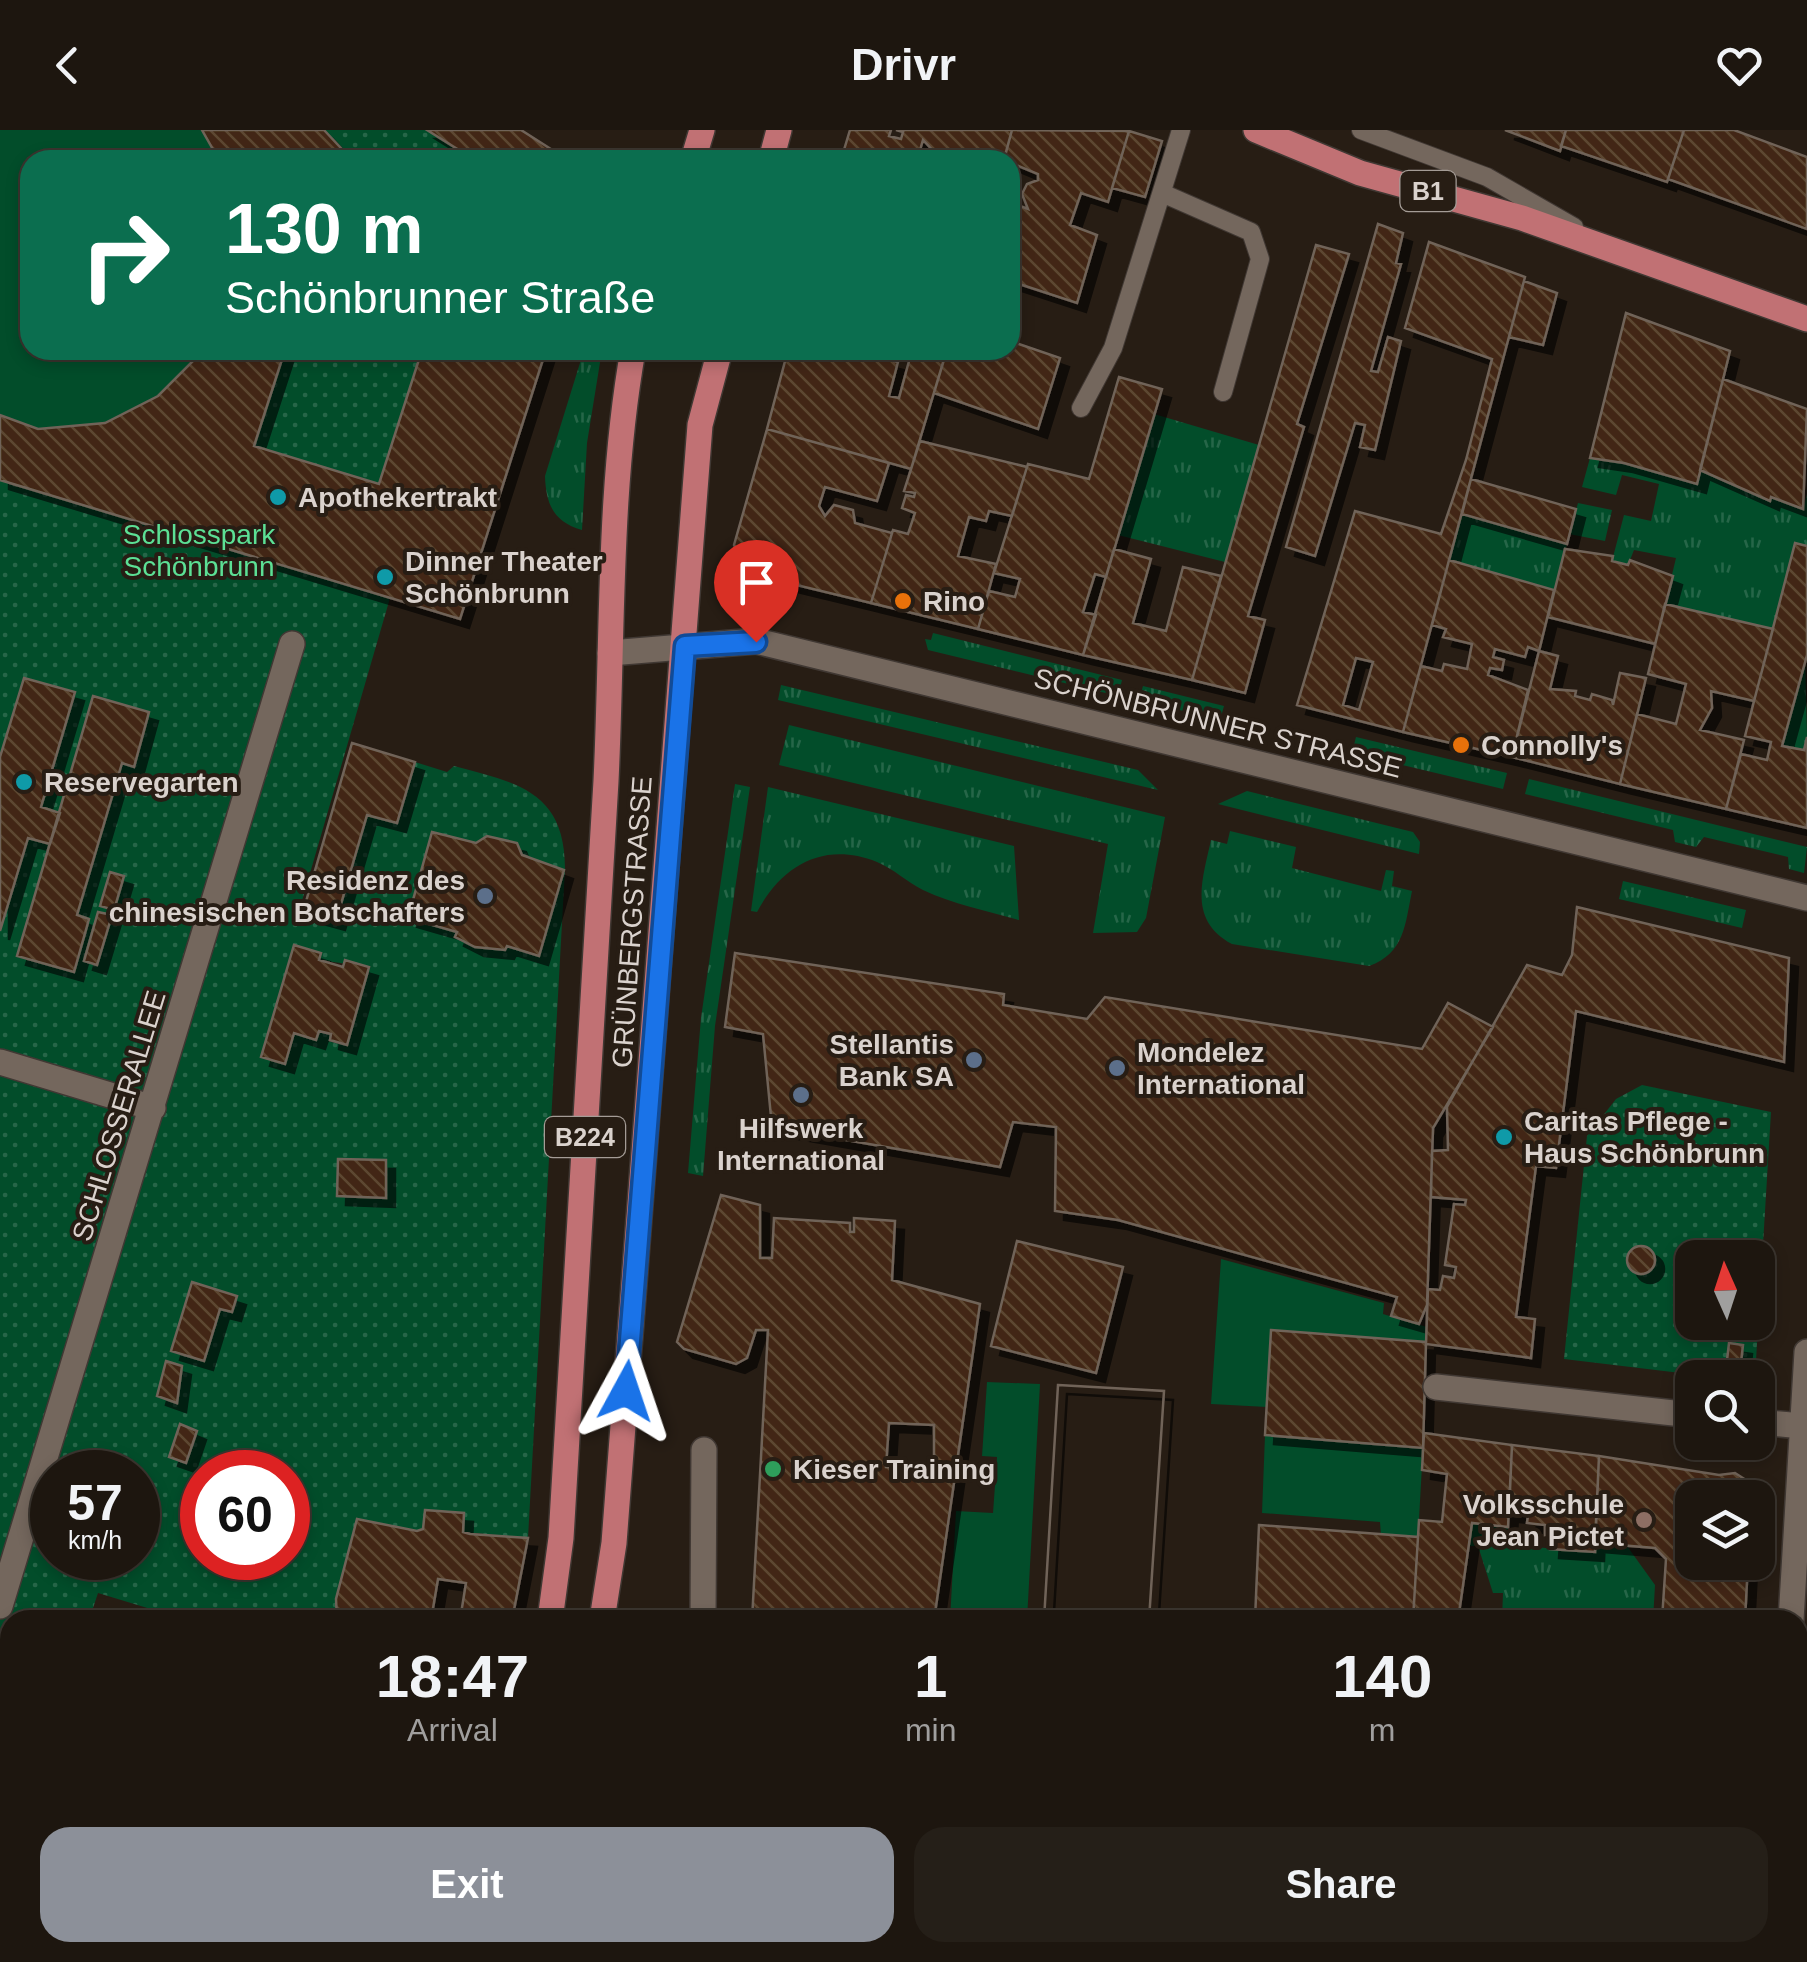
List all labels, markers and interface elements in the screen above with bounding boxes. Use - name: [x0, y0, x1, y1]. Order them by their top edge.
- icon: back: [40, 38, 95, 93]
- icon: heart: [1712, 38, 1767, 93]
- text: Drivr: [851, 39, 956, 90]
- road number: B1: [1400, 171, 1456, 211]
- icon: right: [60, 190, 190, 320]
- text: 130 m: [225, 190, 423, 268]
- text: Schönbrunner Straße: [225, 272, 655, 323]
- place label: Apothekertrakt: [298, 482, 497, 513]
- marker: Apothekertrakt: [267, 486, 289, 508]
- park label: Schlosspark Schönbrunn: [123, 519, 276, 582]
- pin: [714, 540, 799, 643]
- place label: Dinner Theater Schönbrunn: [405, 546, 603, 609]
- icon: arrive: [729, 555, 784, 610]
- marker: Dinner Theater Schönbrunn: [374, 566, 396, 588]
- place label: Rino: [923, 586, 985, 617]
- marker: Rino: [892, 590, 914, 612]
- street label: SCHÖNBRUNNER STRASSE: [1031, 662, 1405, 784]
- place label: Connolly's: [1481, 730, 1623, 761]
- marker: Connolly's: [1450, 734, 1472, 756]
- place label: Reservegarten: [44, 767, 239, 798]
- marker: Reservegarten: [13, 771, 35, 793]
- street label: GRÜNBERGSTRASSE: [606, 775, 658, 1069]
- place label: Residenz des chinesischen Botschafters: [109, 865, 465, 928]
- marker: Residenz des chinesischen Botschafters: [474, 885, 496, 907]
- street label: SCHLOSSERALLEE: [66, 987, 172, 1245]
- place label: Stellantis Bank SA: [830, 1029, 954, 1092]
- place label: Mondelez International: [1137, 1037, 1305, 1100]
- marker: Stellantis Bank SA: [963, 1049, 985, 1071]
- marker: Mondelez International: [1106, 1057, 1128, 1079]
- marker: Hilfswerk International: [790, 1084, 812, 1106]
- place label: Caritas Pflege - Haus Schönbrunn: [1524, 1106, 1765, 1169]
- place label: Hilfswerk International: [717, 1113, 885, 1176]
- road number: B224: [545, 1117, 625, 1157]
- marker: Caritas Pflege - Haus Schönbrunn: [1493, 1126, 1515, 1148]
- north arrow: [1675, 1240, 1775, 1340]
- map controls: [1675, 1240, 1775, 1580]
- position arrow: [574, 1339, 678, 1443]
- button: search: [1675, 1360, 1775, 1460]
- speed limit sign: 60: [180, 1450, 310, 1580]
- place label: Kieser Training: [793, 1454, 995, 1485]
- marker: Kieser Training: [762, 1458, 784, 1480]
- text: 57: [67, 1475, 123, 1531]
- button: layers: [1675, 1480, 1775, 1580]
- place label: Volksschule Jean Pictet: [1463, 1489, 1624, 1552]
- marker: Volksschule Jean Pictet: [1633, 1509, 1655, 1531]
- text: km/h: [68, 1526, 122, 1554]
- text: 18:47: [376, 1643, 529, 1710]
- text: 1: [914, 1643, 947, 1710]
- text: 140: [1332, 1643, 1432, 1710]
- text: Arrival: [407, 1712, 498, 1748]
- text: min: [905, 1712, 956, 1748]
- text: m: [1369, 1712, 1396, 1748]
- button: Exit: [40, 1827, 894, 1942]
- button: Share: [914, 1827, 1768, 1942]

